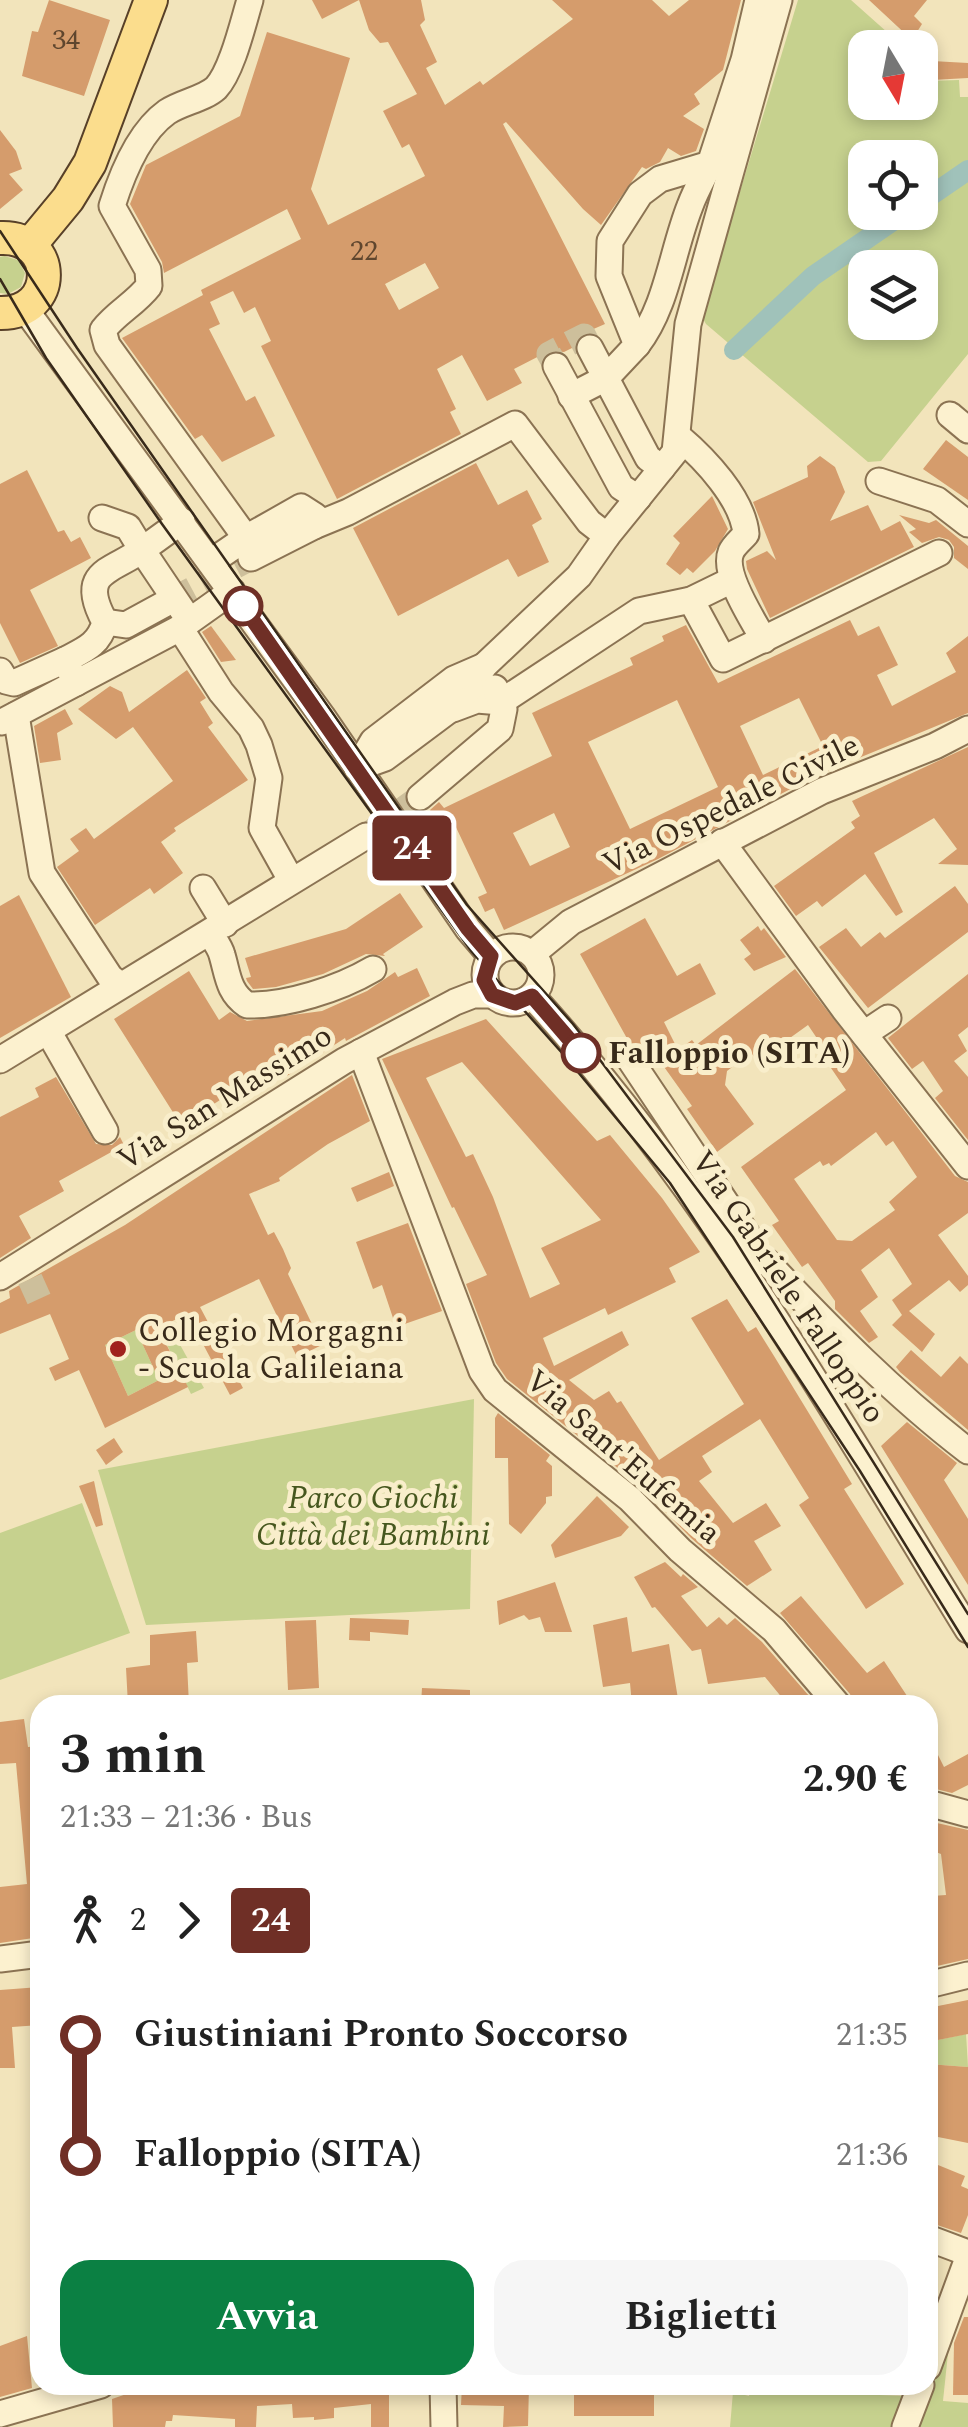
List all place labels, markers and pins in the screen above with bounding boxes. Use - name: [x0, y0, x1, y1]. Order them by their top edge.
- unlabelled marker: [224, 587, 262, 625]
- place label: Falloppio (SITA): [608, 1029, 850, 1078]
- marker: Falloppio (SITA): [562, 1034, 600, 1072]
- place label: Collegio Morgagni - Scuola Galileiana: [138, 1307, 405, 1393]
- marker: Collegio Morgagni - Scuola Galileiana: [107, 1338, 129, 1360]

